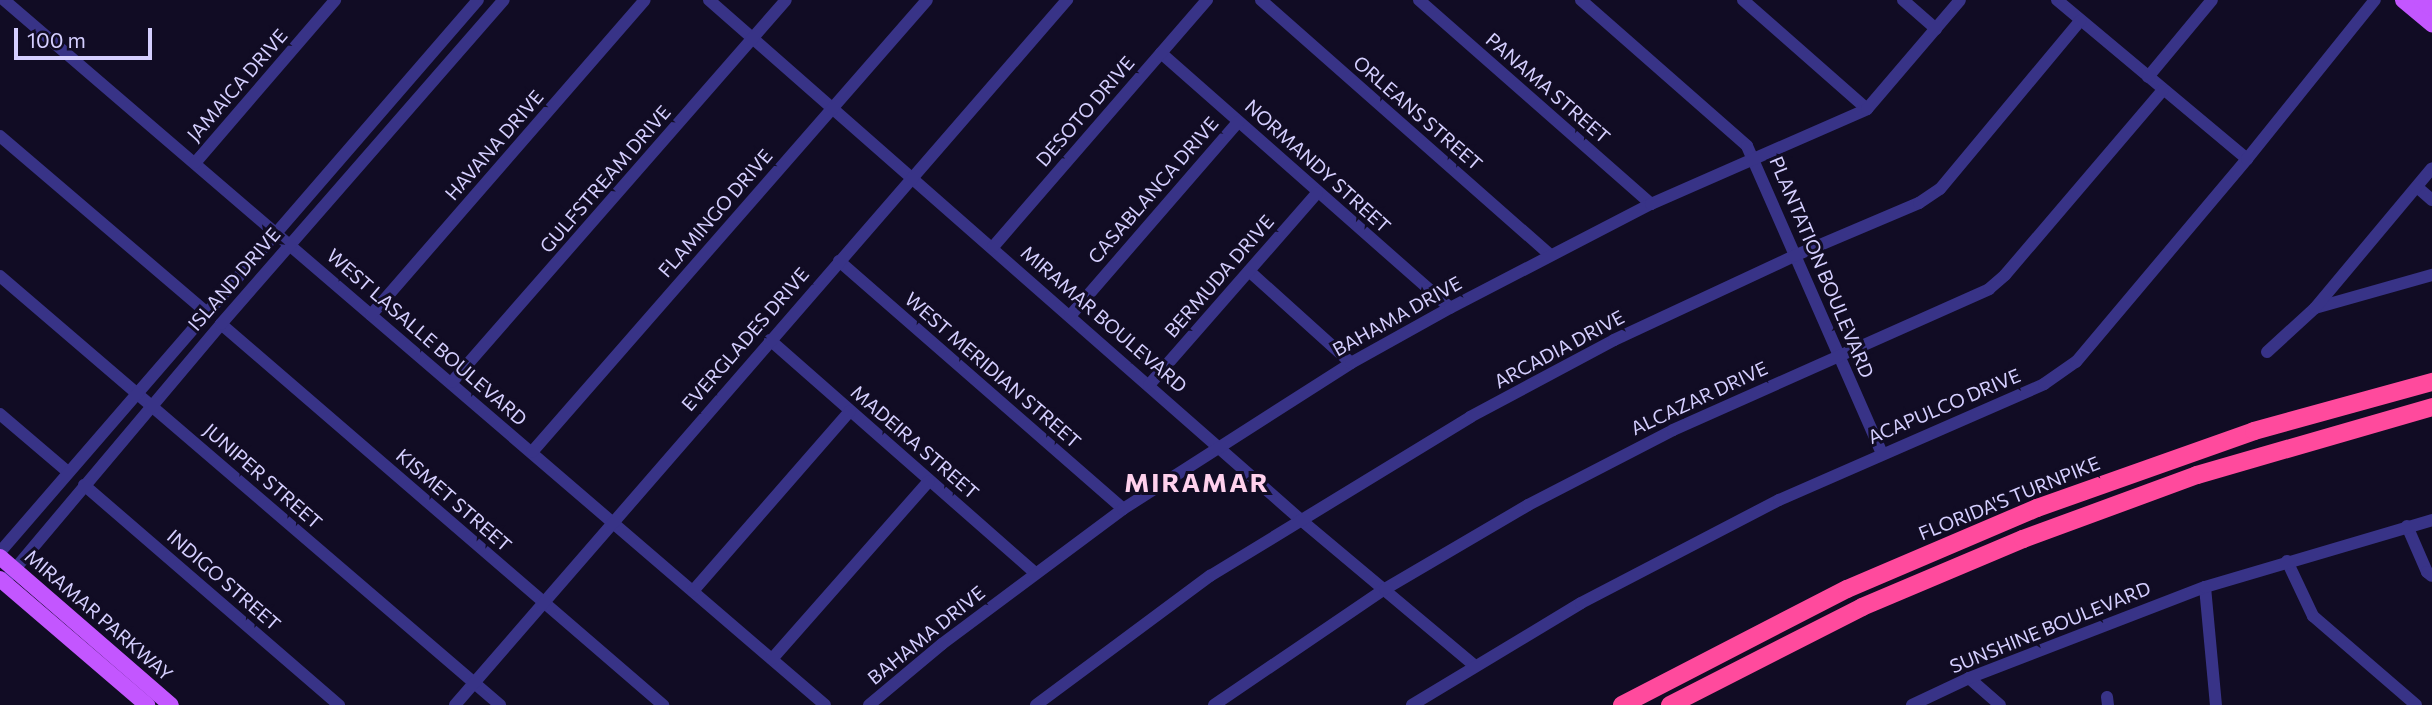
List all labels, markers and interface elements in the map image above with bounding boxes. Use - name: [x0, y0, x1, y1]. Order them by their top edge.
- scale bar: [18, 14, 156, 58]
- street label: JAMAICA DRIVE: [182, 24, 292, 146]
- text: 100 m: [27, 27, 86, 52]
- street label: PANAMA STREET: [1481, 28, 1615, 148]
- street label: DESOTO DRIVE: [1031, 51, 1139, 171]
- street label: ORLEANS STREET: [1349, 51, 1487, 175]
- street label: HAVANA DRIVE: [440, 85, 548, 205]
- street label: NORMANDY STREET: [1241, 95, 1395, 237]
- street label: GULFSTREAM DRIVE: [535, 101, 675, 257]
- street label: CASABLANCA DRIVE: [1083, 112, 1223, 268]
- street label: FLAMINGO DRIVE: [653, 144, 777, 282]
- street label: PLANTATION BOULEVARD: [1765, 153, 1879, 381]
- street label: BERMUDA DRIVE: [1160, 210, 1278, 342]
- street label: ISLAND DRIVE: [183, 223, 285, 335]
- street label: MIRAMAR BOULEVARD: [1016, 241, 1192, 397]
- street label: WEST LASALLE BOULEVARD: [322, 244, 532, 430]
- street label: EVERGLADES DRIVE: [677, 263, 813, 415]
- street label: BAHAMA DRIVE: [1329, 271, 1465, 361]
- street label: WEST MERIDIAN STREET: [900, 287, 1086, 453]
- street label: ARCADIA DRIVE: [1490, 305, 1628, 393]
- street label: ALCAZAR DRIVE: [1627, 356, 1771, 440]
- street label: ACAPULCO DRIVE: [1864, 364, 2024, 448]
- street label: MADEIRA STREET: [846, 380, 984, 504]
- street label: JUNIPER STREET: [199, 418, 327, 534]
- street label: KISMET STREET: [392, 444, 516, 556]
- street label: FLORIDA'S TURNPIKE: [1915, 451, 2103, 545]
- district label: MIRAMAR: [1125, 466, 1269, 498]
- street label: INDIGO STREET: [163, 525, 285, 635]
- street label: MIRAMAR PARKWAY: [20, 545, 178, 685]
- street label: SUNSHINE BOULEVARD: [1946, 576, 2154, 678]
- street label: BAHAMA DRIVE: [863, 581, 989, 689]

